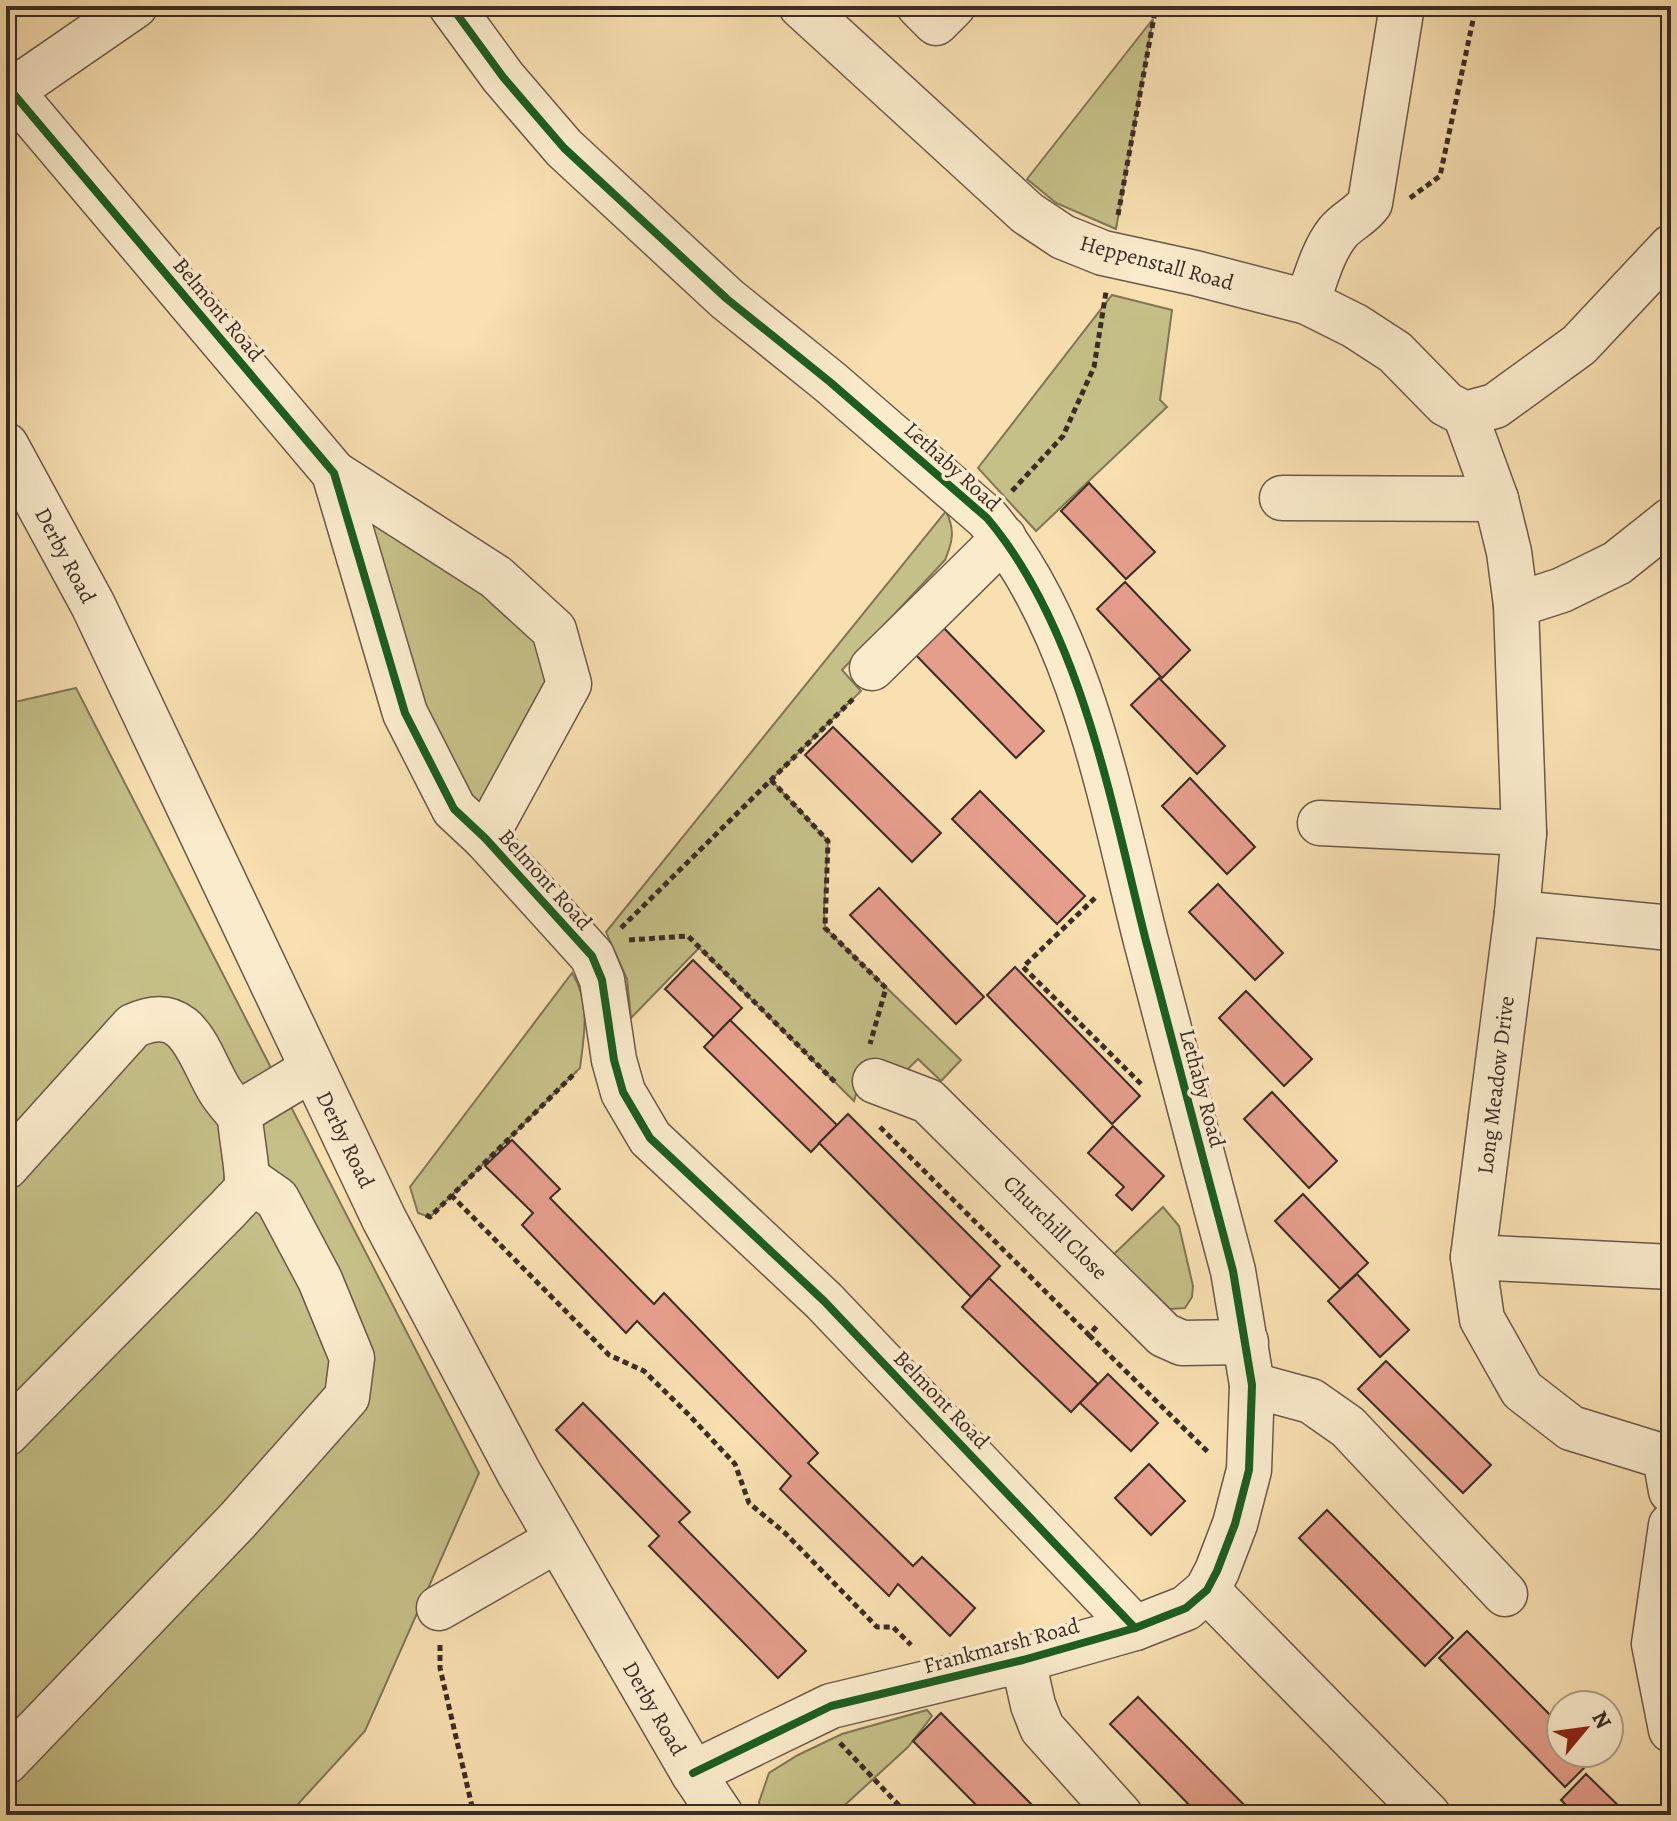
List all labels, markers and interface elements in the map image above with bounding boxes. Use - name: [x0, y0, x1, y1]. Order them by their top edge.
- street label: Heppenstall Road: [1076, 228, 1237, 298]
- street label: Belmont Road: [166, 251, 271, 368]
- street label: Lethaby Road: [897, 415, 1007, 519]
- street label: Derby Road: [27, 502, 103, 609]
- street label: Belmont Road: [492, 822, 599, 937]
- street label: Long Meadow Drive: [1470, 994, 1522, 1176]
- street label: Lethaby Road: [1172, 1026, 1232, 1151]
- street label: Derby Road: [309, 1086, 382, 1193]
- street label: Churchill Close: [996, 1169, 1114, 1287]
- street label: Belmont Road: [886, 1344, 996, 1456]
- street label: Frankmarsh Road: [920, 1611, 1083, 1681]
- street label: Derby Road: [615, 1656, 693, 1761]
- north arrow: [1545, 1689, 1625, 1769]
- text: N: [1585, 1706, 1619, 1734]

